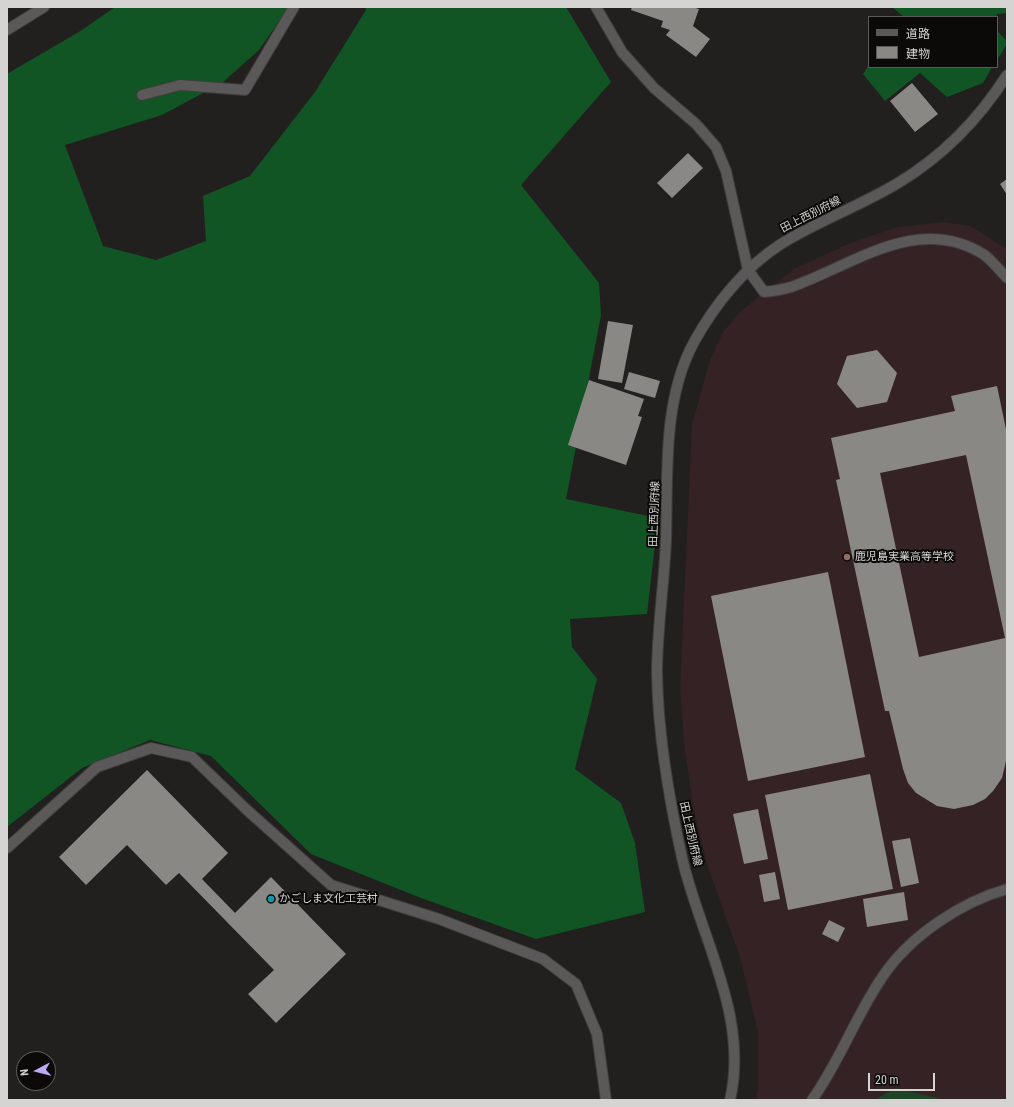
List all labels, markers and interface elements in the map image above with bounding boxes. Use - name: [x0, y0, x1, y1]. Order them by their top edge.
- legend: [868, 16, 998, 68]
- text: 道路: [906, 27, 930, 41]
- text: 建物: [906, 47, 930, 61]
- street label: 田上西別府線: [779, 194, 843, 236]
- street label: 田上西別府線: [647, 481, 663, 547]
- place label: 鹿児島実業高等学校: [855, 550, 954, 564]
- marker: 鹿児島実業高等学校: [842, 552, 852, 562]
- street label: 田上西別府線: [676, 800, 704, 868]
- place label: かごしま文化工芸村: [279, 892, 378, 906]
- marker: かごしま文化工芸村: [266, 894, 276, 904]
- north arrow: [16, 1051, 56, 1091]
- scale bar: [870, 1065, 937, 1091]
- text: N: [18, 1068, 31, 1077]
- text: 20 m: [875, 1073, 899, 1087]

